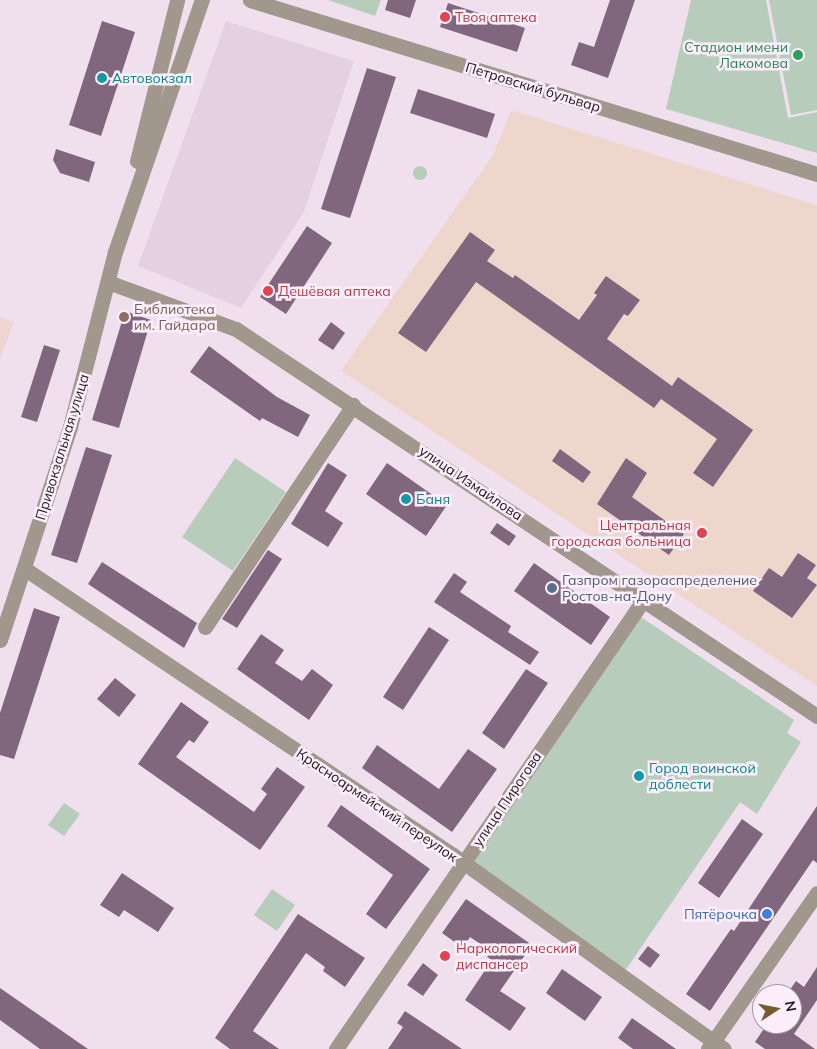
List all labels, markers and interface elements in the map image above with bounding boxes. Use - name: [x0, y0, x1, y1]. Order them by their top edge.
- place label: Твоя аптека: [455, 9, 537, 25]
- marker: Твоя аптека: [439, 11, 451, 23]
- place label: Стадион имени Лакомова: [684, 39, 788, 72]
- marker: Стадион имени Лакомова: [792, 49, 804, 61]
- street label: Петровский бульвар: [463, 58, 603, 116]
- place label: Автовокзал: [112, 70, 192, 86]
- marker: Автовокзал: [96, 72, 108, 84]
- place label: Дешёвая аптека: [278, 283, 391, 299]
- marker: Дешёвая аптека: [262, 285, 274, 297]
- place label: Библиотека им. Гайдара: [134, 301, 215, 334]
- marker: Библиотека им. Гайдара: [118, 311, 130, 323]
- street label: Привокзальная улица: [32, 372, 92, 522]
- street label: улица Измайлова: [416, 442, 526, 524]
- place label: Баня: [416, 491, 450, 507]
- marker: Баня: [400, 493, 412, 505]
- place label: Центральная городская больница: [551, 517, 691, 550]
- marker: Центральная городская больница: [695, 526, 709, 540]
- place label: Газпром газораспределение Ростов-на-Дону: [562, 572, 757, 604]
- marker: Газпром газораспределение Ростов-на-Дону: [546, 582, 558, 594]
- street label: Красноармейский переулок: [293, 745, 461, 865]
- street label: улица Пирогова: [469, 748, 545, 850]
- place label: Город воинской доблести: [649, 760, 756, 792]
- marker: Город воинской доблести: [633, 770, 645, 782]
- place label: Пятёрочка: [684, 906, 757, 922]
- marker: Пятёрочка: [761, 908, 773, 920]
- place label: Наркологический диспансер: [456, 940, 577, 972]
- marker: Наркологический диспансер: [438, 949, 452, 963]
- north arrow: [752, 984, 802, 1034]
- text: N: [781, 999, 801, 1013]

